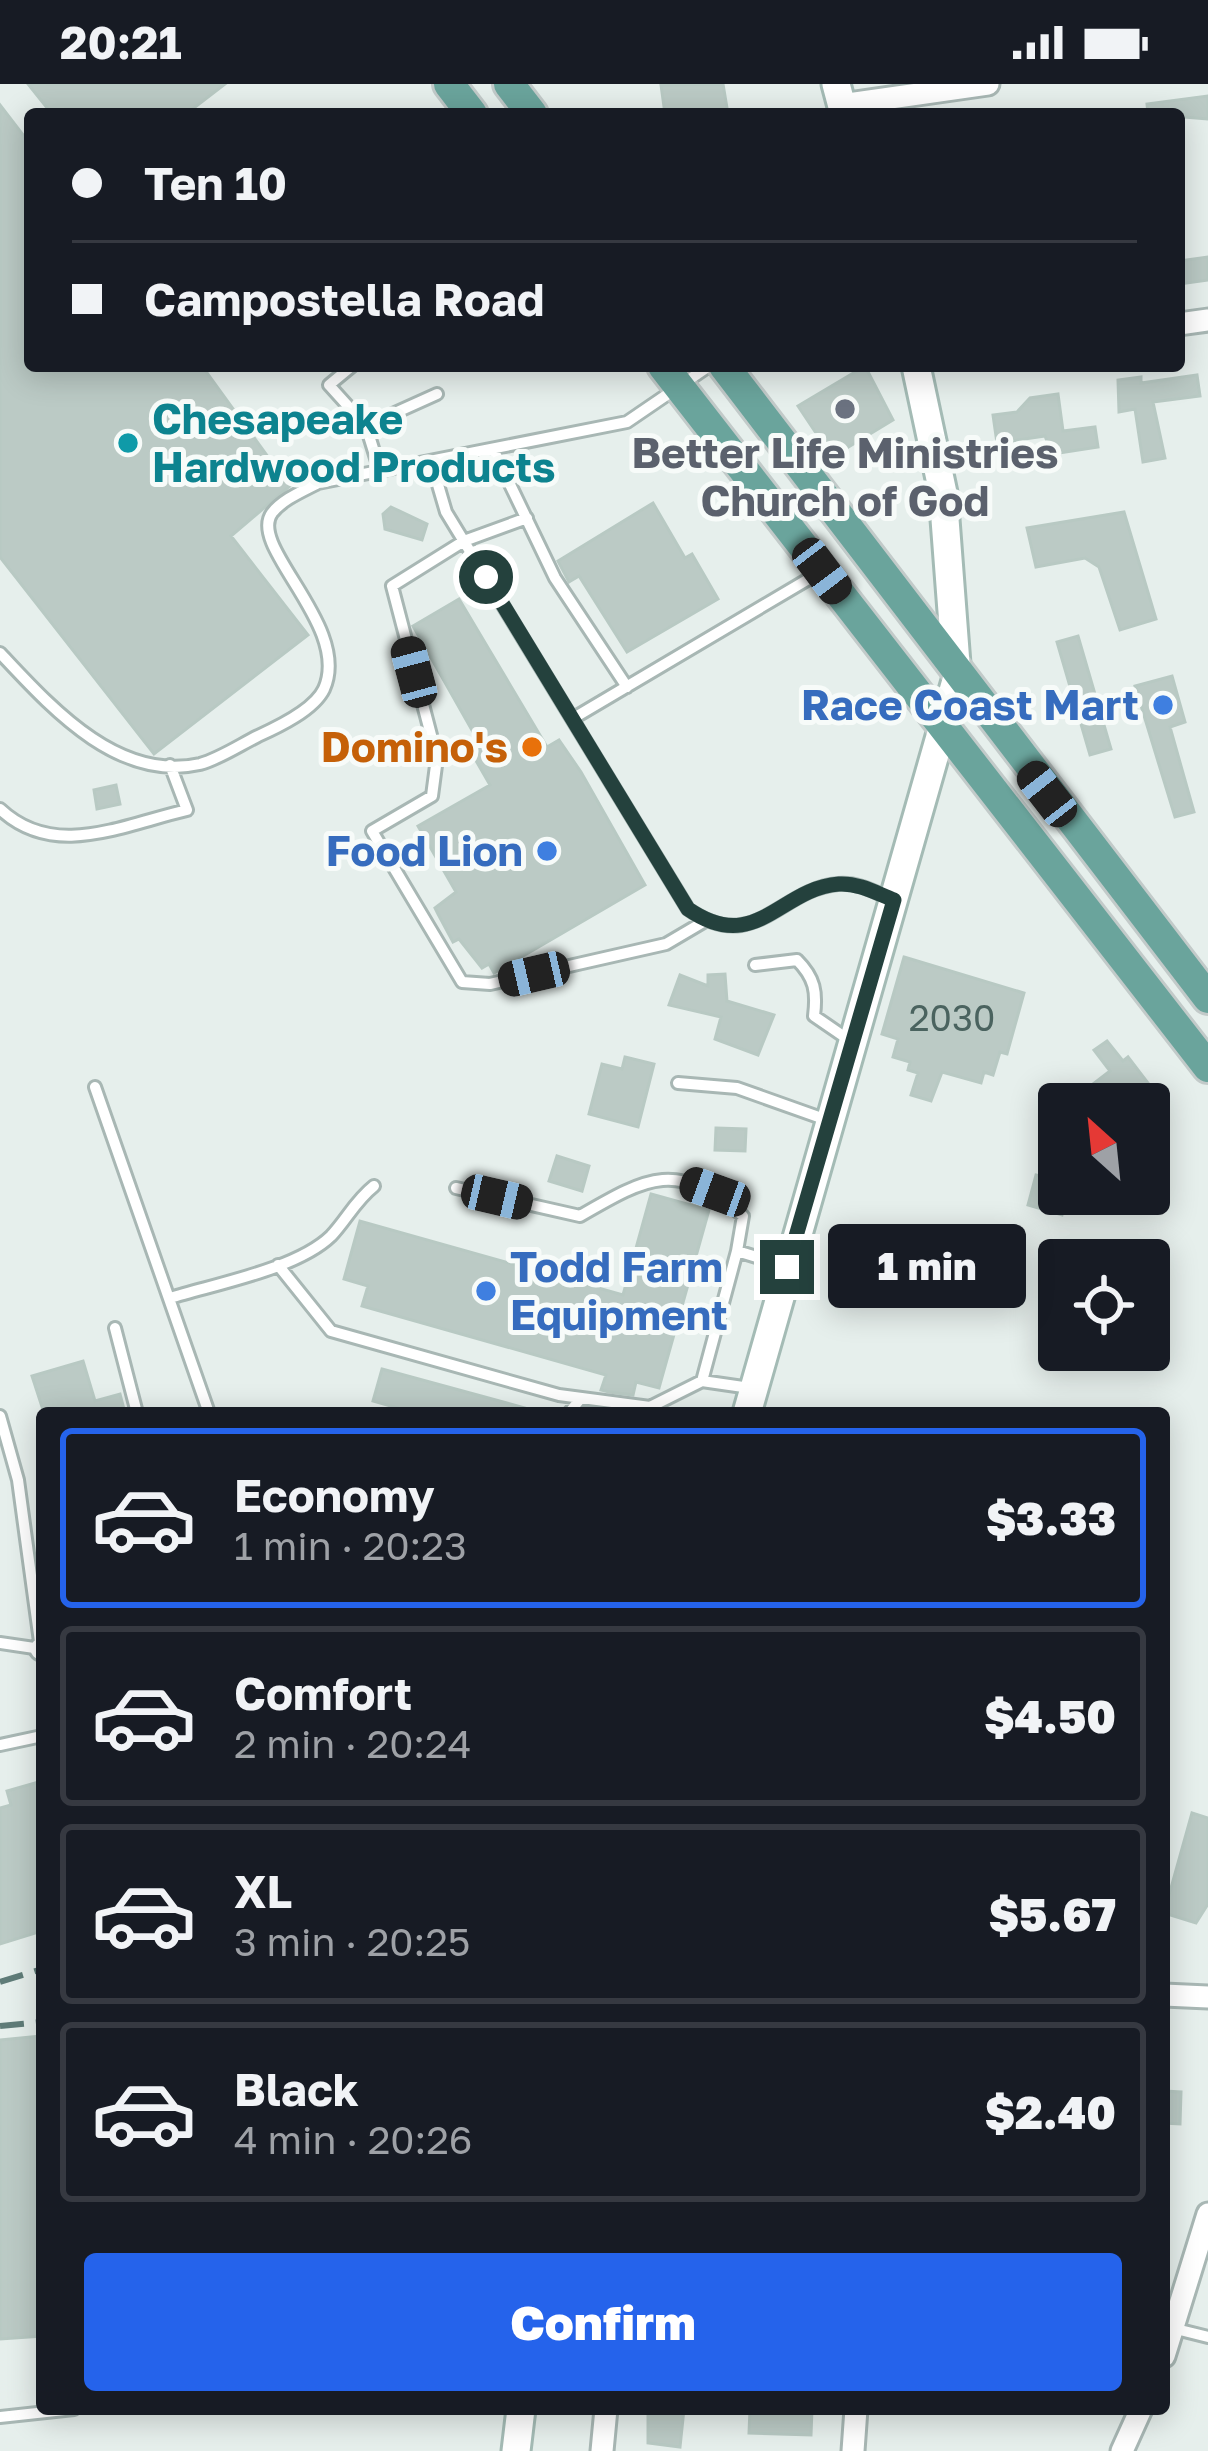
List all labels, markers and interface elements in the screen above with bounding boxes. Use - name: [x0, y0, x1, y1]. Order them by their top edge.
- text: 20:21: [60, 15, 182, 69]
- text: Ten 10: [144, 156, 287, 210]
- text: Campostella Road: [144, 272, 544, 326]
- place label: Chesapeake Hardwood Products: [152, 393, 556, 491]
- marker: Better Life Ministries Church of God: [832, 396, 858, 422]
- place label: Better Life Ministries Church of God: [631, 427, 1059, 525]
- marker: Chesapeake Hardwood Products: [115, 430, 141, 456]
- car: [786, 531, 858, 611]
- route start: [459, 550, 513, 604]
- car: [387, 633, 441, 711]
- place label: Race Coast Mart: [801, 679, 1139, 729]
- marker: Race Coast Mart: [1150, 692, 1176, 718]
- place label: Domino's: [321, 721, 508, 771]
- marker: Domino's: [519, 734, 545, 760]
- car: [1011, 755, 1083, 833]
- place label: Food Lion: [326, 825, 523, 875]
- marker: Food Lion: [534, 838, 560, 864]
- car: [495, 948, 573, 1000]
- house number: 2030: [909, 996, 995, 1039]
- north arrow: [1038, 1083, 1170, 1215]
- map controls: [1038, 1083, 1170, 1371]
- car: [675, 1163, 755, 1221]
- car: [458, 1171, 536, 1223]
- callout: 1 min: [829, 1225, 1027, 1309]
- button: locate: [1038, 1239, 1170, 1371]
- route end: [760, 1240, 814, 1294]
- place label: Todd Farm Equipment: [510, 1241, 728, 1339]
- text: 1 min: [877, 1242, 977, 1289]
- marker: Todd Farm Equipment: [473, 1278, 499, 1304]
- icon: car: [90, 1464, 198, 1572]
- text: Economy: [234, 1468, 435, 1522]
- text: $3.33: [986, 1491, 1116, 1545]
- text: 1 min · 20:23: [234, 1522, 467, 1569]
- icon: car: [90, 1662, 198, 1770]
- text: Comfort: [234, 1666, 412, 1720]
- text: $4.50: [984, 1689, 1116, 1743]
- text: 2 min · 20:24: [234, 1720, 471, 1767]
- icon: car: [90, 1860, 198, 1968]
- text: XL: [234, 1864, 292, 1918]
- text: $5.67: [989, 1887, 1116, 1941]
- text: 3 min · 20:25: [234, 1918, 470, 1965]
- icon: car: [90, 2058, 198, 2166]
- text: Black: [234, 2062, 359, 2116]
- text: $2.40: [985, 2085, 1116, 2139]
- text: 4 min · 20:26: [234, 2116, 472, 2163]
- button: Confirm: [84, 2253, 1122, 2391]

